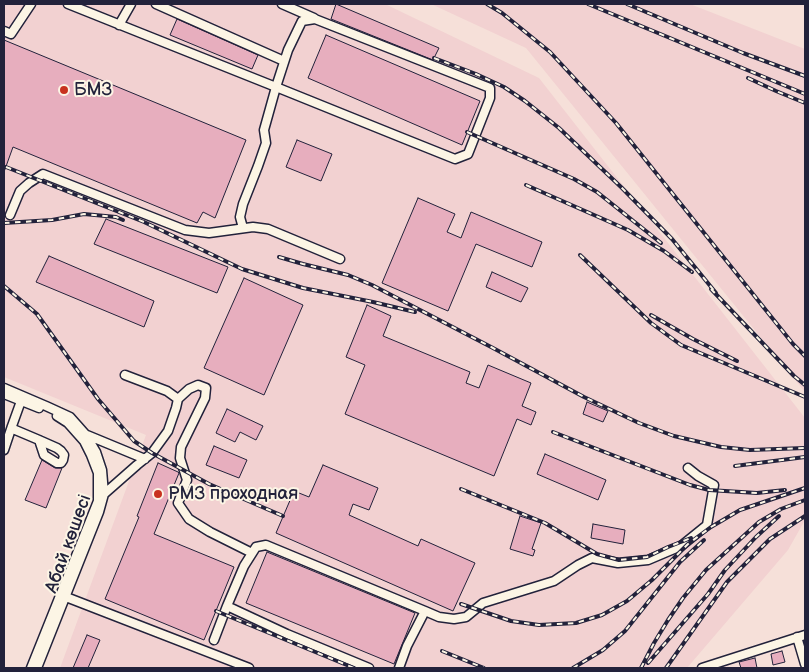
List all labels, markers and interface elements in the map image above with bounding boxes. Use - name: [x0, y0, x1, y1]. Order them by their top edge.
- place label: БМЗ: [74, 79, 112, 101]
- marker: БМЗ: [58, 84, 70, 96]
- place label: РМЗ проходная: [168, 483, 298, 505]
- marker: РМЗ проходная: [152, 488, 164, 500]
- street label: Абай көшесі: [41, 492, 97, 596]

